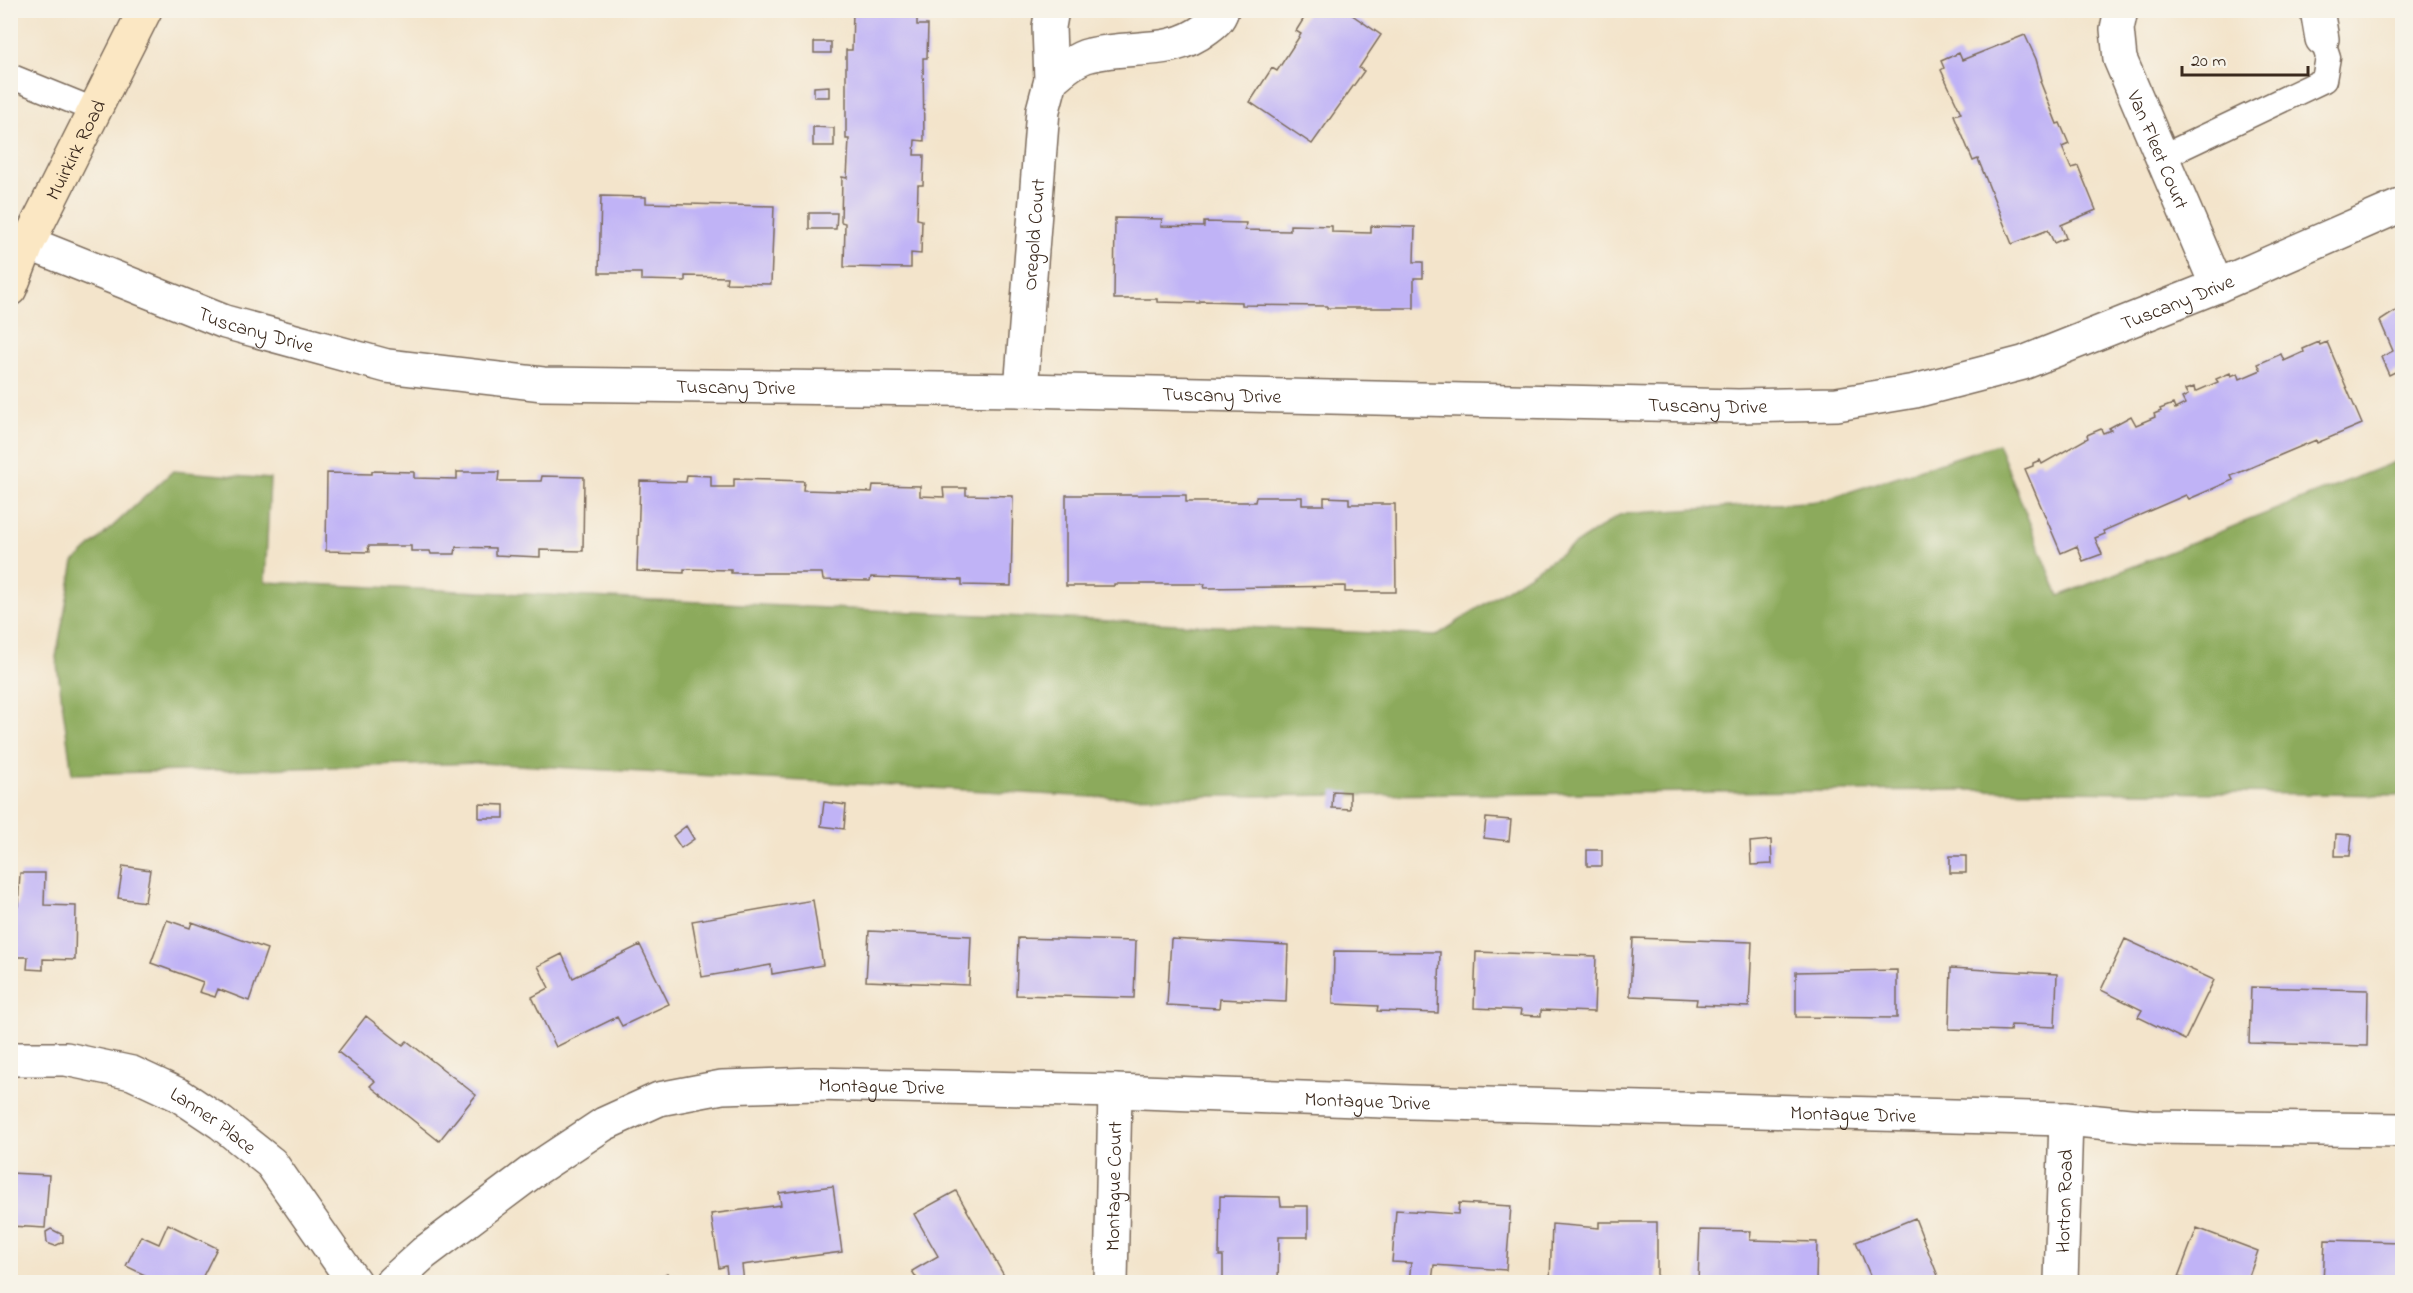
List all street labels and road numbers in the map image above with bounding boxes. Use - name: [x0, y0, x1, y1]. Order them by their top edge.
- street label: Van Fleet Court: [2118, 86, 2195, 215]
- street label: Muirkirk Road: [40, 95, 115, 206]
- street label: Oregold Court: [1017, 177, 1055, 292]
- street label: Tuscany Drive: [2117, 268, 2239, 340]
- street label: Tuscany Drive: [193, 300, 316, 362]
- street label: Tuscany Drive: [676, 374, 796, 404]
- street label: Tuscany Drive: [1162, 381, 1282, 413]
- street label: Tuscany Drive: [1648, 392, 1768, 423]
- street label: Montague Drive: [818, 1072, 945, 1104]
- street label: Lanner Place: [165, 1081, 262, 1163]
- street label: Montague Drive: [1304, 1086, 1431, 1120]
- street label: Montague Drive: [1790, 1100, 1917, 1132]
- street label: Montague Court: [1100, 1120, 1131, 1251]
- street label: Horton Road: [2050, 1149, 2082, 1253]

